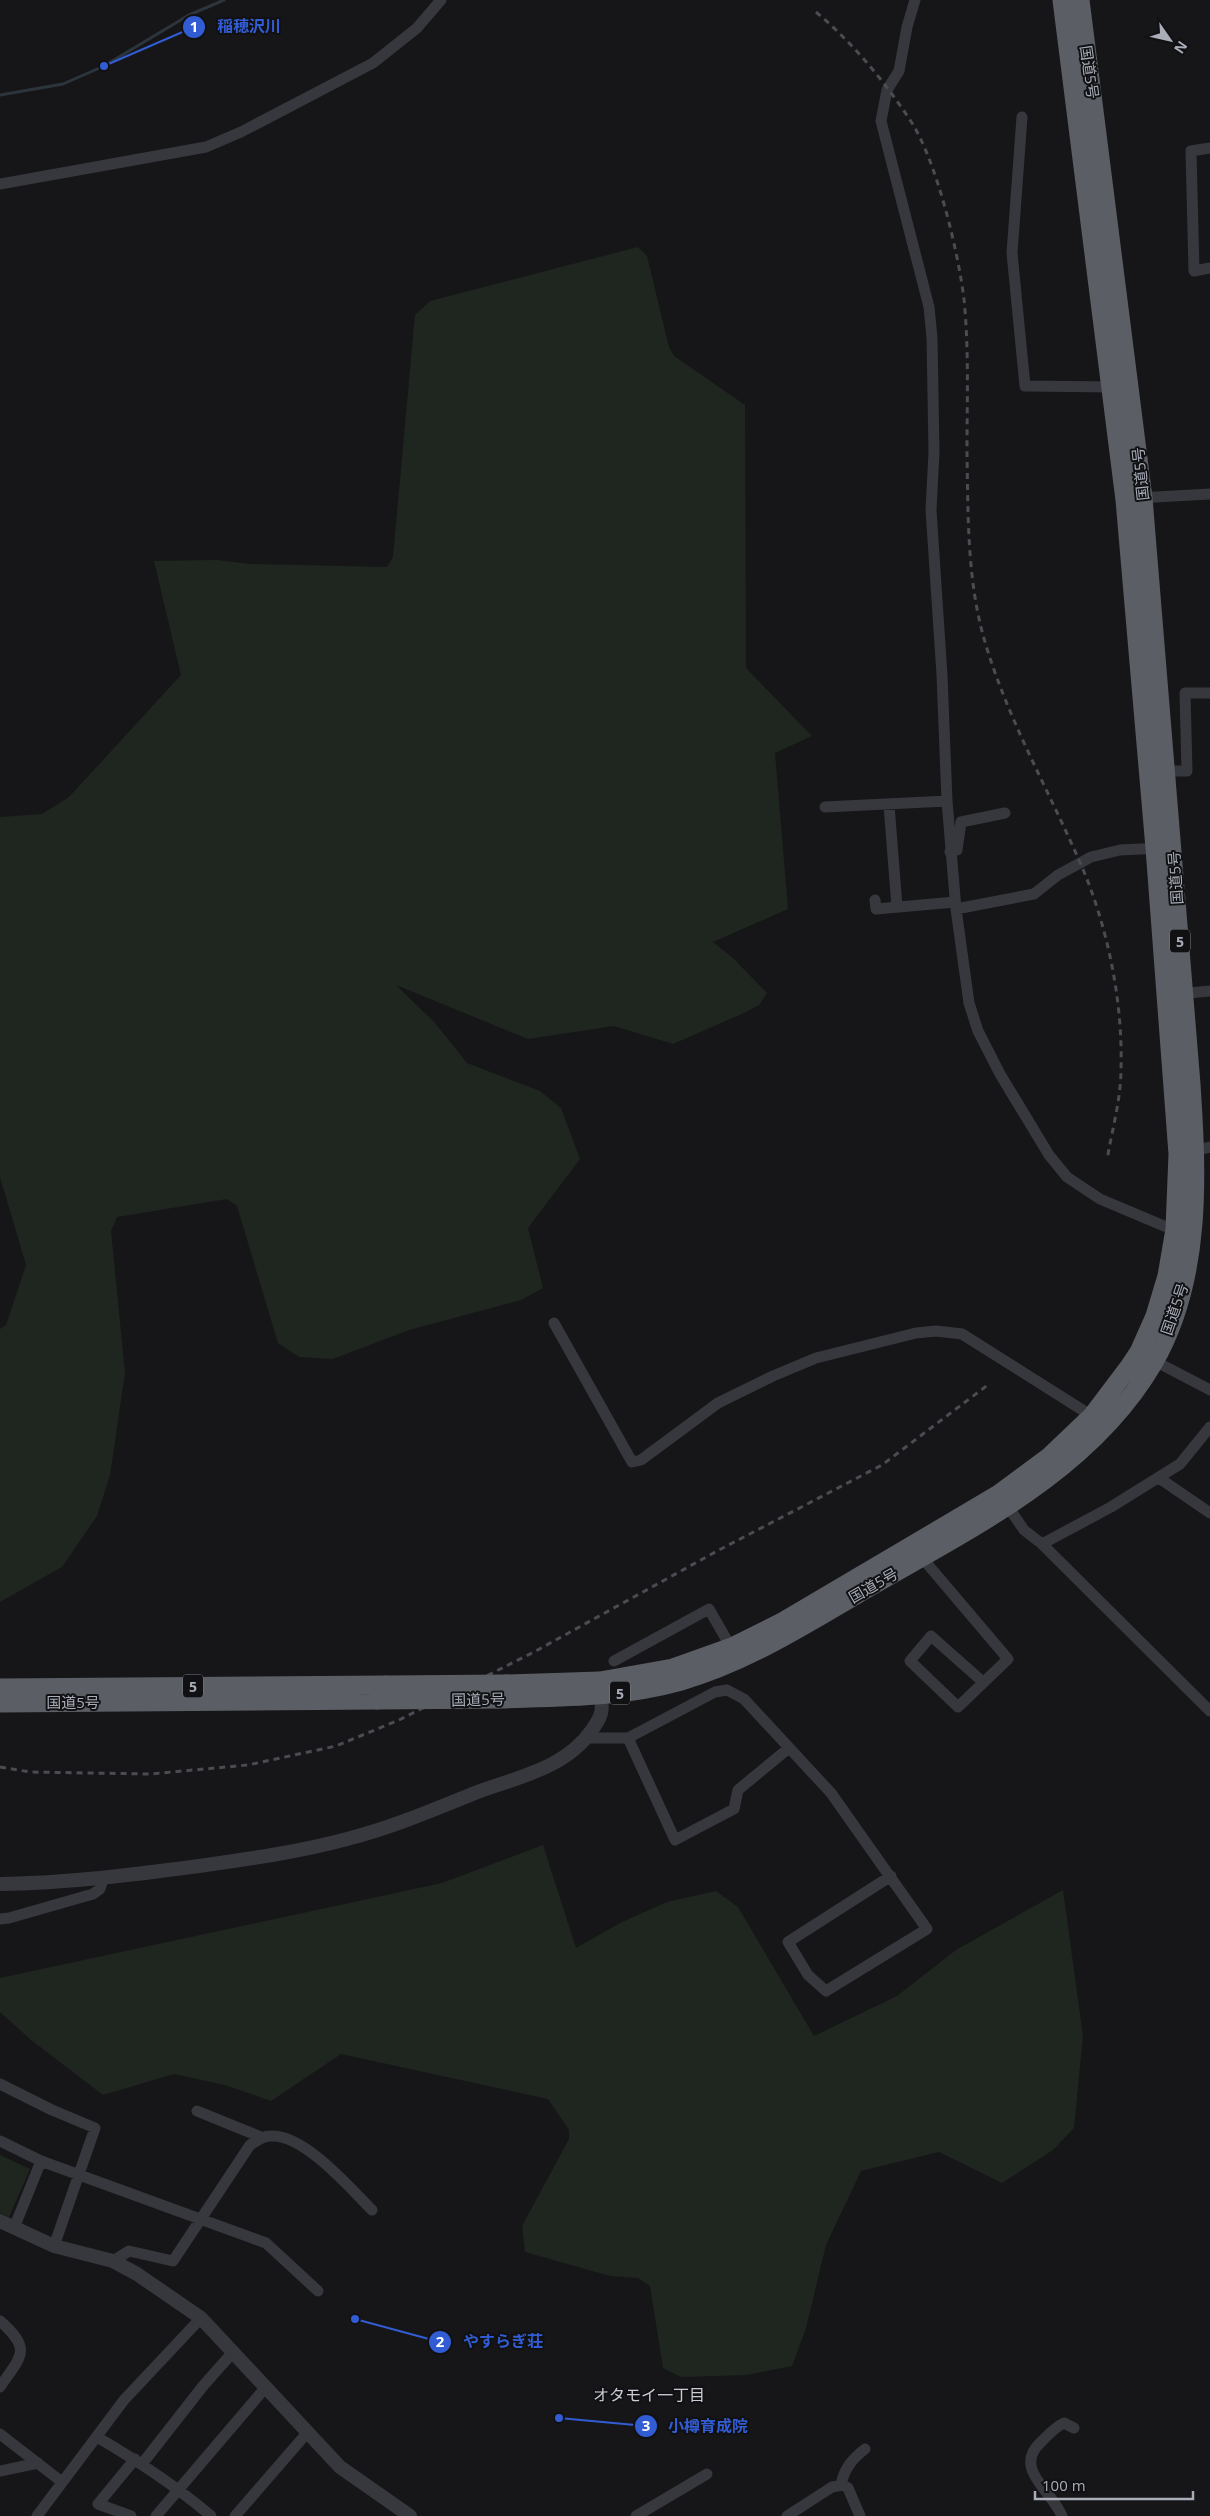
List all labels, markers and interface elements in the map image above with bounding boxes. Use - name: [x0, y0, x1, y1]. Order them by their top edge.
- callout: 稲穂沢川: [182, 11, 291, 42]
- text: 稲穂沢川: [217, 15, 281, 37]
- north arrow: [1145, 15, 1195, 65]
- text: 1: [190, 16, 198, 36]
- text: N: [1170, 38, 1192, 58]
- street label: 国道5号: [1076, 44, 1104, 100]
- street label: 国道5号: [1127, 446, 1153, 502]
- street label: 国道5号: [1163, 851, 1187, 905]
- road number: 5: [1170, 929, 1190, 952]
- street label: 国道5号: [1156, 1280, 1192, 1338]
- street label: 国道5号: [845, 1563, 901, 1607]
- road number: 5: [183, 1674, 203, 1698]
- road number: 5: [610, 1682, 630, 1705]
- street label: 国道5号: [451, 1689, 505, 1709]
- street label: 国道5号: [46, 1692, 100, 1712]
- callout: やすらぎ荘: [428, 2326, 553, 2357]
- text: やすらぎ荘: [463, 2330, 543, 2352]
- text: 2: [436, 2331, 445, 2351]
- district label: オタモイ一丁目: [593, 2384, 705, 2406]
- callout: 小樽育成院: [633, 2411, 758, 2442]
- text: 3: [642, 2415, 650, 2435]
- text: 小樽育成院: [668, 2415, 748, 2437]
- scale bar: [1035, 2468, 1192, 2500]
- text: 100 m: [1042, 2475, 1086, 2495]

